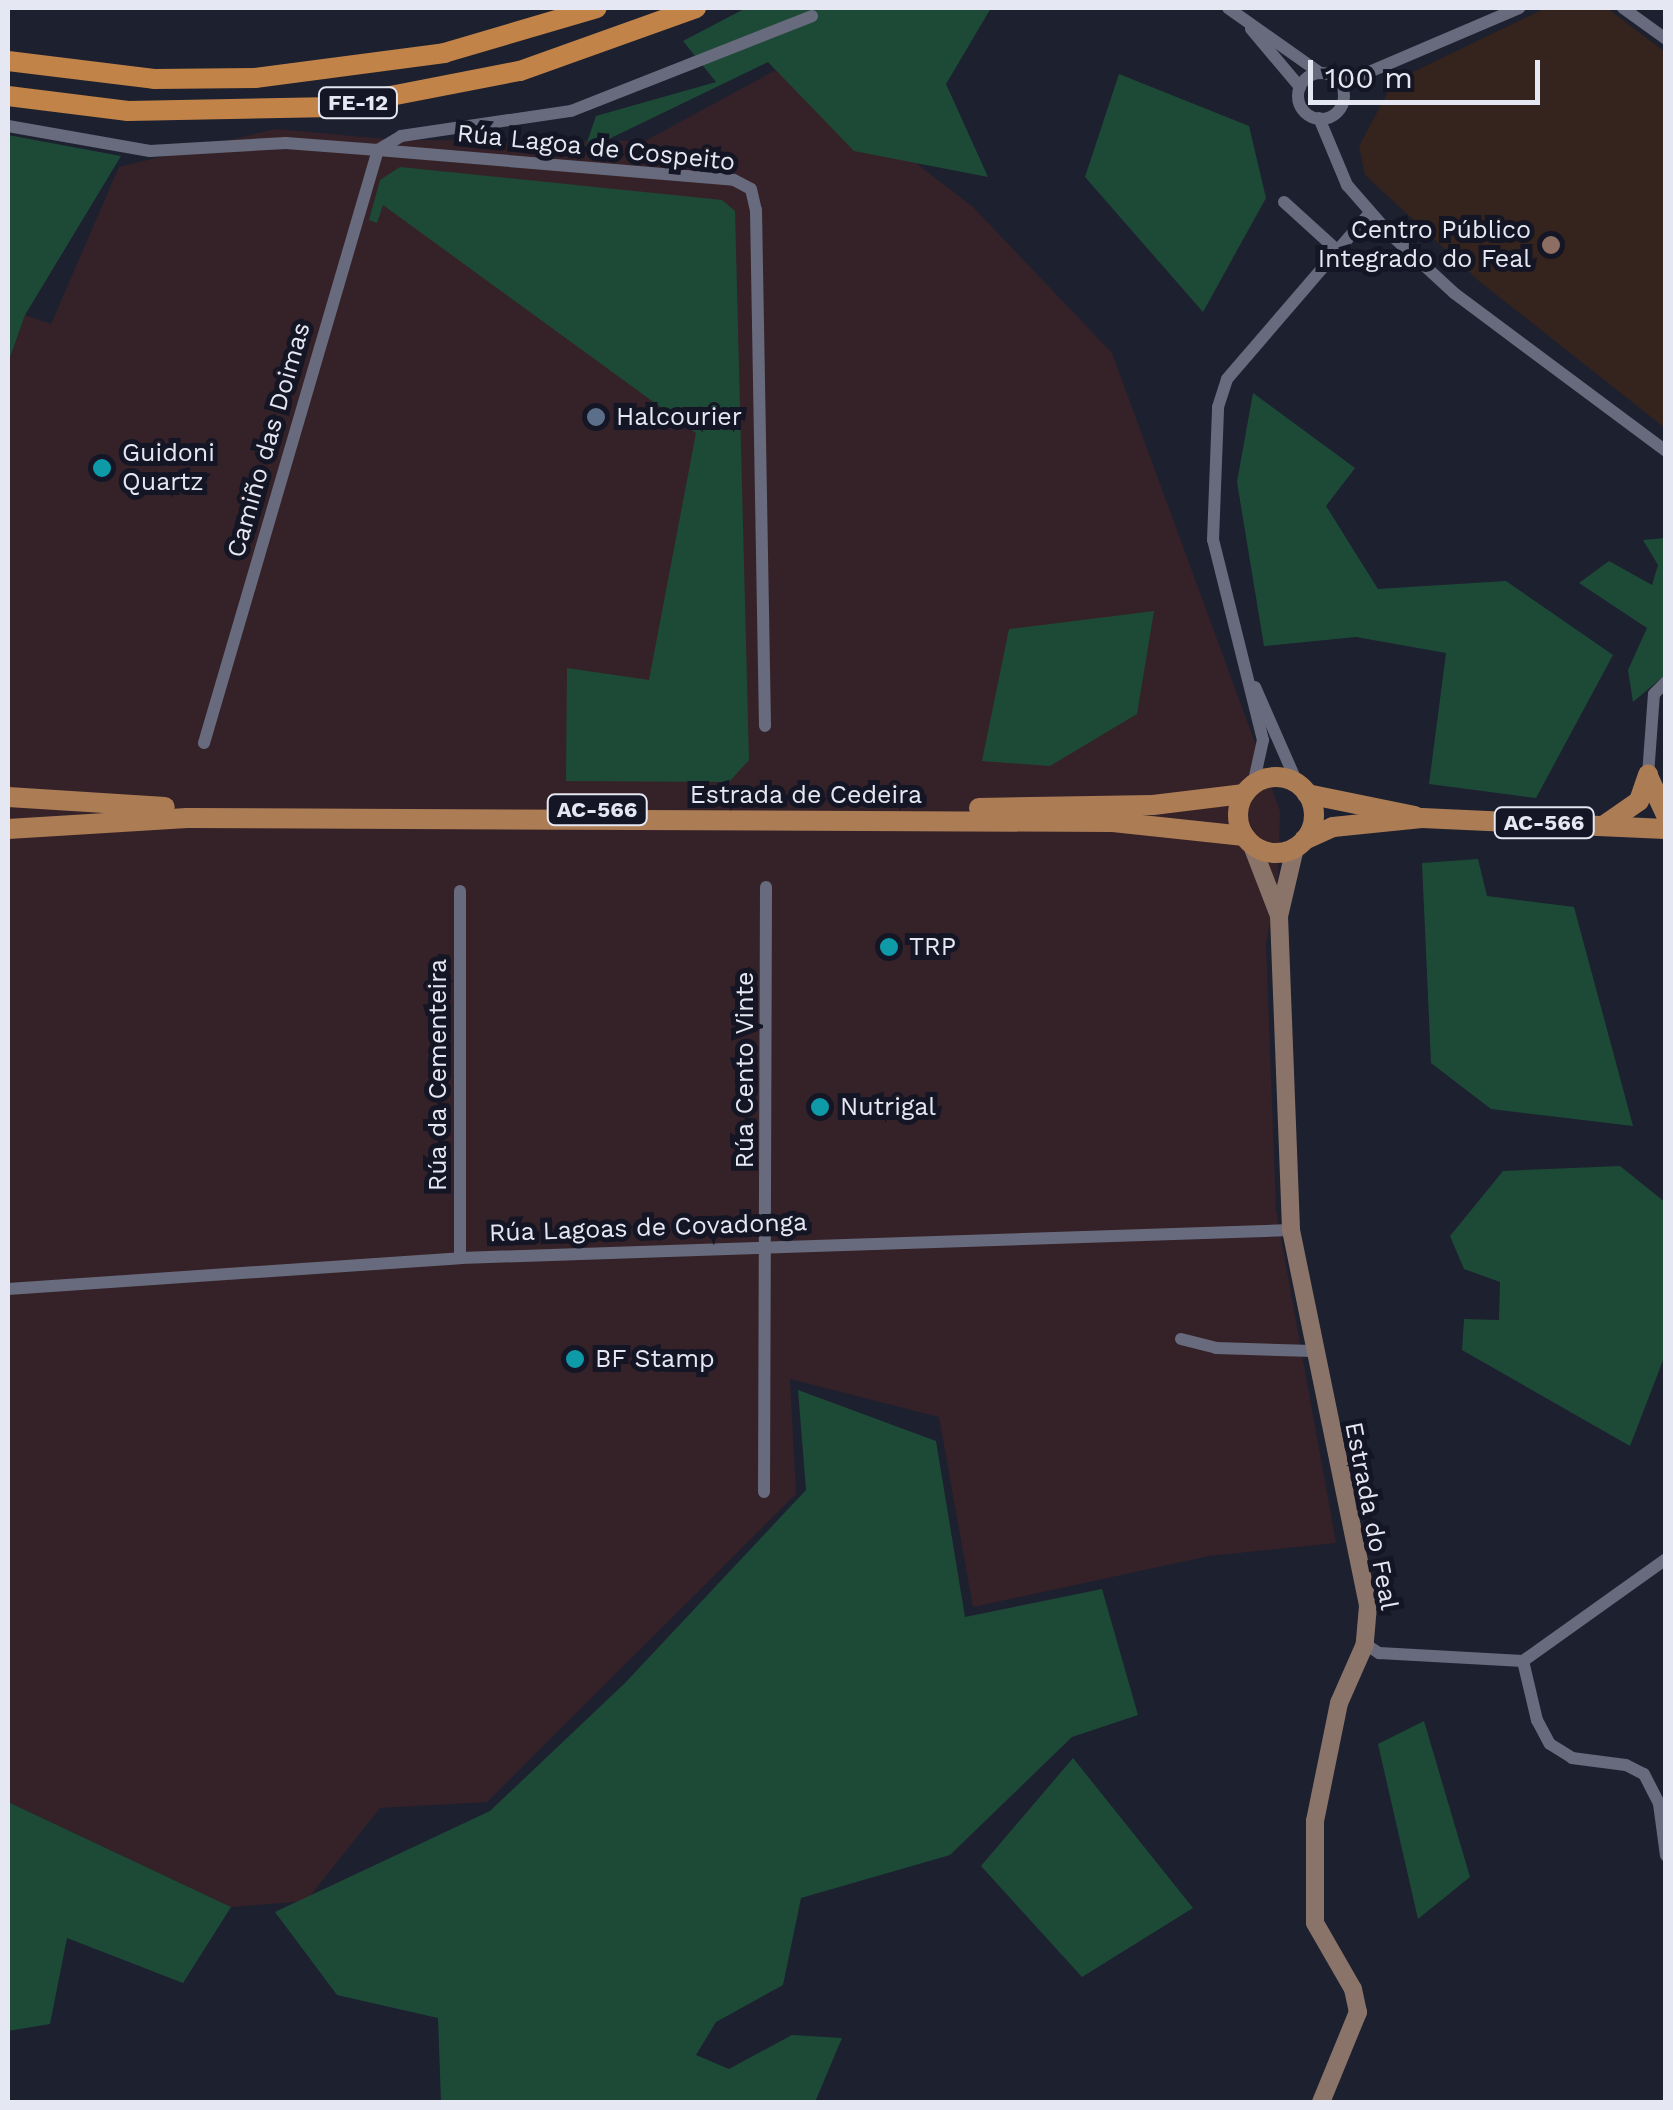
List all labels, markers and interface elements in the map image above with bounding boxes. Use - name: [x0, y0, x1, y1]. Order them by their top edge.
- scale bar: [1313, 40, 1546, 102]
- text: 100 m: [1325, 60, 1413, 95]
- road number: FE-12: [316, 86, 400, 120]
- street label: Rúa Lagoa de Cospeito: [455, 118, 737, 178]
- place label: Centro Público Integrado do Feal: [1318, 216, 1531, 275]
- marker: Centro Público Integrado do Feal: [1540, 234, 1562, 256]
- street label: Camiño das Doimas: [221, 319, 317, 561]
- place label: Halcourier: [616, 402, 742, 432]
- marker: Halcourier: [585, 406, 607, 428]
- place label: Guidoni Quartz: [122, 439, 215, 498]
- marker: Guidoni Quartz: [91, 457, 113, 479]
- street label: Estrada de Cedeira: [690, 780, 922, 810]
- road number: AC-566: [544, 793, 650, 827]
- road number: AC-566: [1492, 806, 1596, 840]
- place label: TRP: [909, 932, 956, 962]
- marker: TRP: [878, 936, 900, 958]
- street label: Rúa da Cementeira: [423, 958, 453, 1192]
- street label: Rúa Cento Vinte: [730, 971, 760, 1169]
- place label: Nutrigal: [840, 1092, 936, 1122]
- marker: Nutrigal: [809, 1096, 831, 1118]
- street label: Rúa Lagoas de Covadonga: [488, 1207, 808, 1249]
- place label: BF Stamp: [595, 1344, 715, 1374]
- marker: BF Stamp: [564, 1348, 586, 1370]
- street label: Estrada do Feal: [1338, 1419, 1404, 1613]

